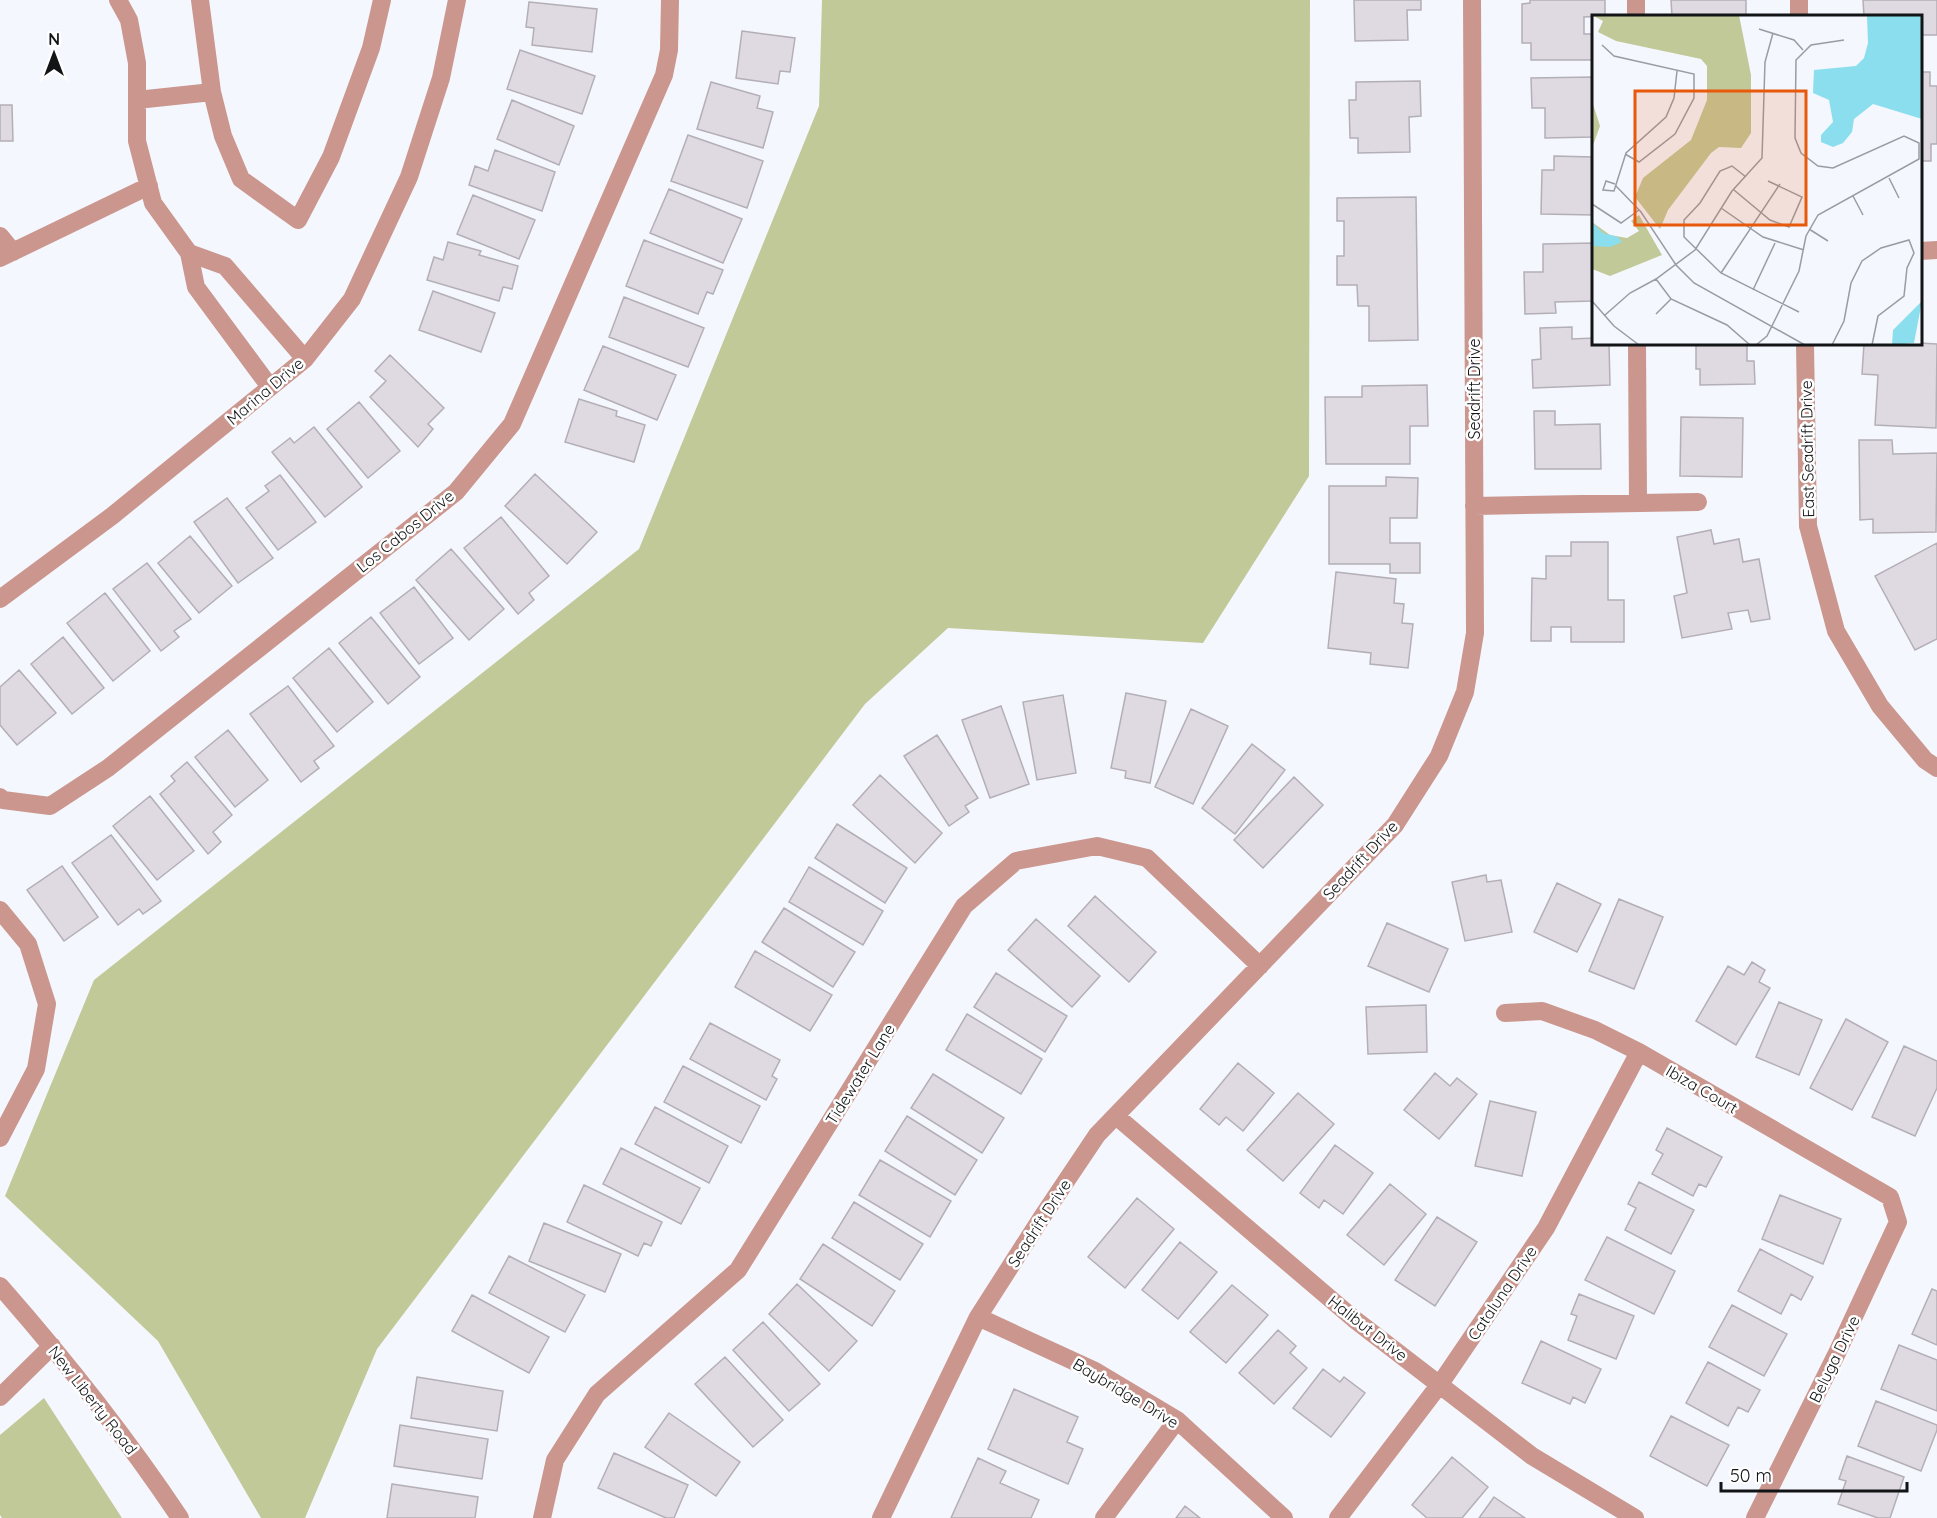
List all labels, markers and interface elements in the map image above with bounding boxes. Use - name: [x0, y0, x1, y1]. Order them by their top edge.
- inset map: [1592, 15, 1922, 345]
- north arrow: [24, 24, 84, 84]
- text: N: [48, 29, 60, 49]
- street label: Seadrift Drive: [1464, 338, 1484, 440]
- street label: Marina Drive: [222, 353, 308, 429]
- street label: East Seadrift Drive: [1796, 380, 1818, 518]
- street label: Los Cabos Drive: [352, 485, 458, 577]
- street label: Seadrift Drive: [1318, 816, 1402, 904]
- street label: Tidewater Lane: [821, 1020, 899, 1128]
- street label: Ibiza Court: [1663, 1060, 1741, 1118]
- street label: Seadrift Drive: [1003, 1175, 1075, 1271]
- street label: Cataluna Drive: [1463, 1242, 1541, 1344]
- street label: Halibut Drive: [1324, 1291, 1412, 1365]
- street label: Beluga Drive: [1804, 1312, 1864, 1406]
- street label: New Liberty Road: [44, 1342, 142, 1458]
- street label: Baybridge Drive: [1070, 1354, 1182, 1432]
- scale bar: [1721, 1455, 1907, 1493]
- text: 50 m: [1730, 1464, 1772, 1487]

